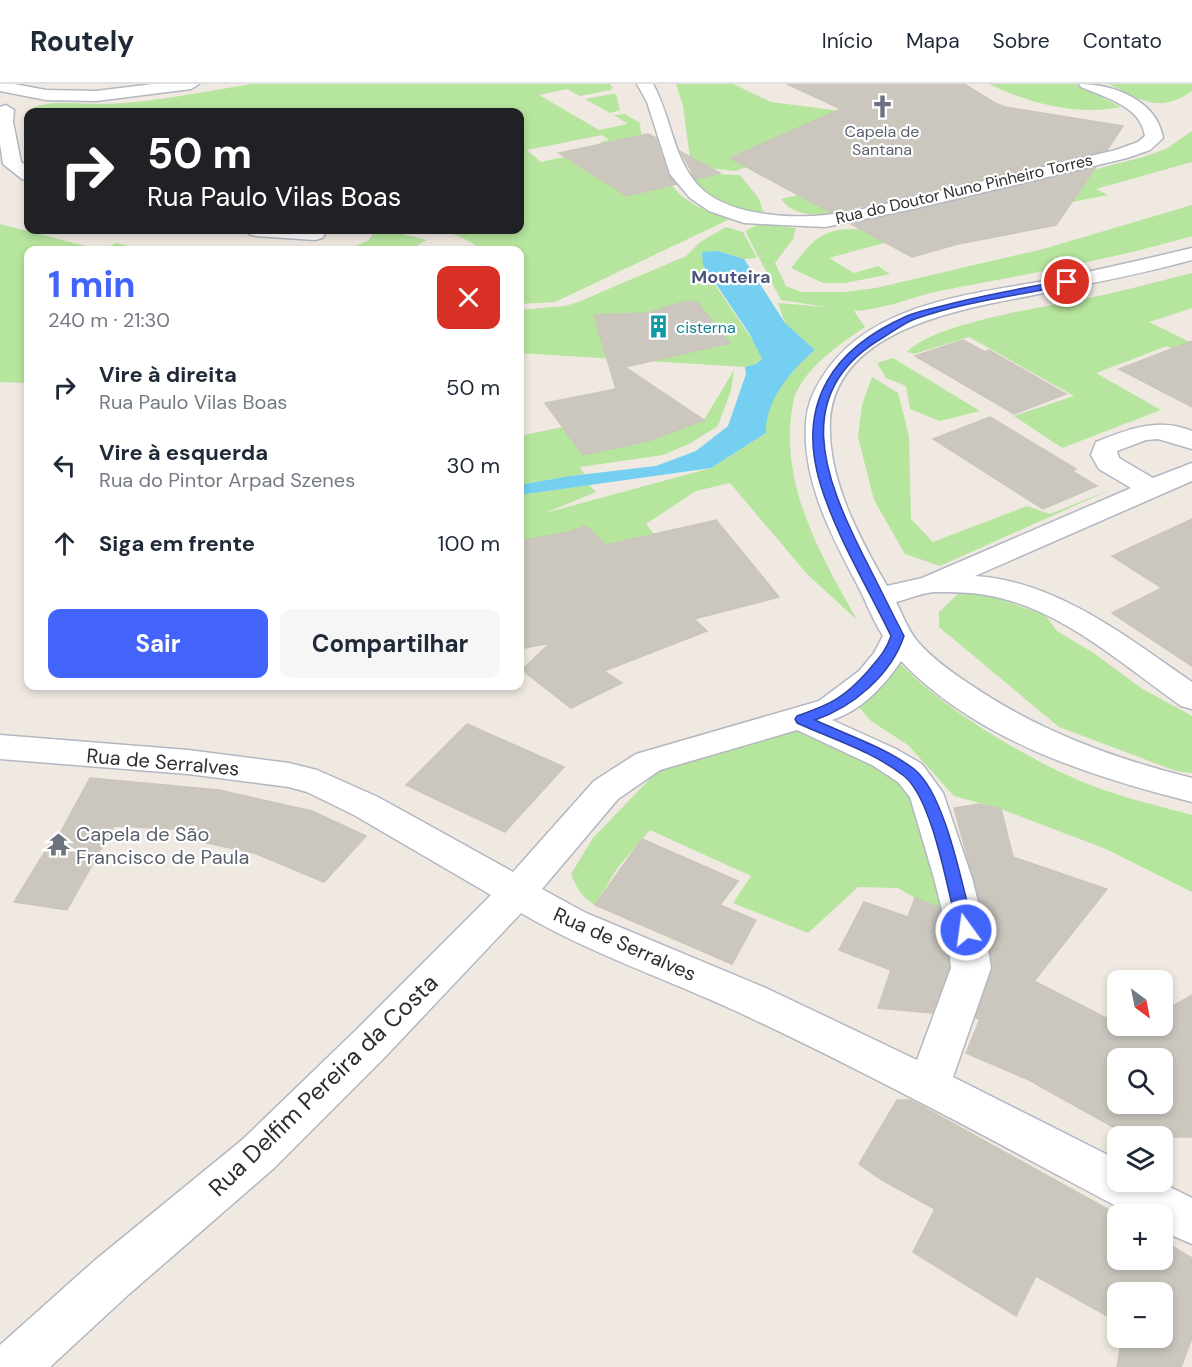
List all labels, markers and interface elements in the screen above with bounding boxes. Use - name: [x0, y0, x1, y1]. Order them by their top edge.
- text: Routely: [30, 23, 134, 60]
- text: Início: [822, 27, 873, 55]
- text: Mapa: [906, 27, 960, 55]
- text: Sobre: [993, 27, 1050, 55]
- text: Contato: [1083, 27, 1162, 55]
- church icon: Capela de Santana: [869, 93, 895, 119]
- place label: Capela de Santana: [845, 121, 919, 160]
- text: 50 m: [147, 126, 252, 181]
- icon: right: [48, 132, 126, 210]
- street label: Rua do Doutor Nuno Pinheiro Torres: [833, 149, 1095, 229]
- text: Rua Paulo Vilas Boas: [147, 179, 401, 214]
- pin: [1041, 256, 1092, 307]
- text: 1 min: [48, 261, 136, 308]
- district label: Mouteira: [691, 265, 771, 289]
- icon: arrive: [1050, 265, 1083, 298]
- button: close: [437, 266, 500, 329]
- text: 240 m · 21:30: [48, 307, 170, 333]
- building icon: cisterna: [645, 314, 671, 340]
- place label: cisterna: [676, 317, 736, 338]
- text: Vire à direita: [99, 360, 237, 389]
- icon: right: [48, 371, 81, 404]
- text: 50 m: [446, 373, 500, 402]
- text: Rua Paulo Vilas Boas: [99, 389, 287, 415]
- text: Vire à esquerda: [99, 438, 268, 467]
- icon: left: [48, 449, 81, 482]
- text: 30 m: [446, 451, 500, 480]
- text: Rua do Pintor Arpad Szenes: [99, 467, 355, 493]
- icon: ahead: [48, 527, 81, 560]
- text: Siga em frente: [99, 529, 255, 558]
- text: 100 m: [438, 529, 500, 558]
- button: Sair: [48, 609, 268, 678]
- button: Compartilhar: [280, 609, 500, 678]
- street label: Rua de Serralves: [86, 742, 240, 782]
- place label: Capela de São Francisco de Paula: [76, 821, 249, 870]
- temple icon: Capela de São Francisco de Paula: [45, 832, 71, 858]
- position arrow: [934, 898, 998, 962]
- street label: Rua de Serralves: [550, 901, 700, 987]
- street label: Rua Delfim Pereira da Costa: [202, 967, 444, 1203]
- north arrow: [1107, 970, 1173, 1036]
- map controls: [1107, 970, 1173, 1348]
- button: search: [1107, 1048, 1173, 1114]
- button: layers: [1107, 1126, 1173, 1192]
- button: +: [1107, 1204, 1173, 1270]
- button: −: [1107, 1282, 1173, 1348]

